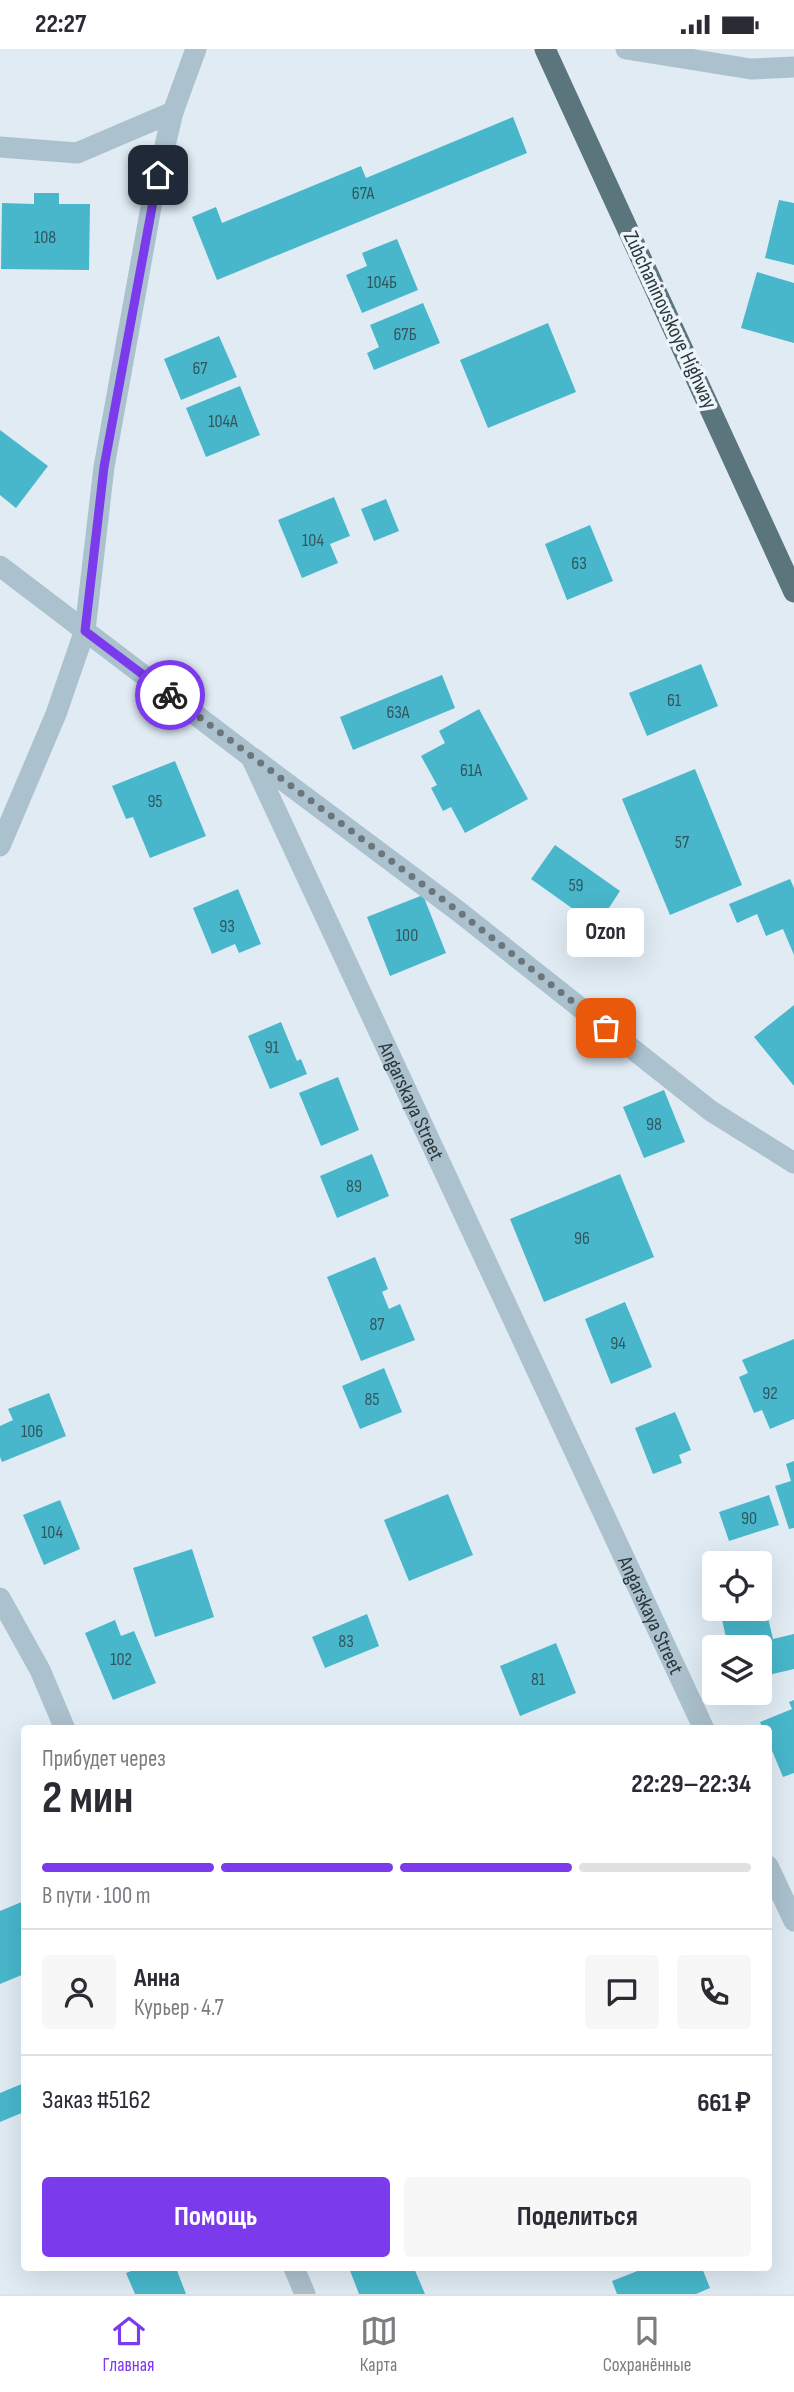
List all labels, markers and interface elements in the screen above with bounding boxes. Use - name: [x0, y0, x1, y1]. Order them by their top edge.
- text: 22:27: [35, 9, 86, 40]
- pin: [128, 145, 188, 205]
- icon: home: [139, 156, 177, 194]
- house number: 67А: [352, 183, 375, 204]
- house number: 108: [34, 227, 56, 248]
- street label: Zubchaninovskoye Highway: [618, 227, 722, 413]
- house number: 104Б: [367, 272, 397, 293]
- house number: 67Б: [393, 324, 417, 345]
- house number: 67: [192, 358, 208, 379]
- house number: 104А: [208, 411, 238, 432]
- house number: 104: [302, 530, 324, 551]
- house number: 63: [571, 553, 587, 574]
- courier: [135, 660, 205, 730]
- icon: bike: [151, 676, 189, 714]
- house number: 61: [667, 690, 682, 711]
- house number: 63А: [386, 702, 410, 723]
- house number: 61А: [460, 760, 482, 781]
- house number: 95: [147, 791, 163, 812]
- house number: 57: [675, 832, 690, 853]
- house number: 59: [568, 875, 584, 896]
- callout: Ozon: [568, 909, 644, 958]
- house number: 93: [219, 916, 235, 937]
- text: Ozon: [585, 918, 626, 946]
- house number: 100: [396, 925, 418, 946]
- pin: [576, 998, 636, 1058]
- icon: bag: [587, 1009, 625, 1047]
- house number: 91: [265, 1037, 280, 1058]
- street label: Angarskaya Street: [373, 1037, 450, 1164]
- house number: 98: [646, 1114, 662, 1135]
- house number: 89: [346, 1176, 362, 1197]
- house number: 96: [574, 1228, 590, 1249]
- house number: 87: [369, 1314, 385, 1335]
- house number: 94: [610, 1333, 626, 1354]
- house number: 92: [762, 1383, 778, 1404]
- house number: 85: [364, 1389, 380, 1410]
- house number: 106: [21, 1421, 43, 1442]
- house number: 90: [741, 1508, 757, 1529]
- house number: 104: [41, 1522, 63, 1543]
- street label: Angarskaya Street: [612, 1551, 689, 1678]
- map controls: [702, 1551, 772, 1705]
- button: locate: [702, 1551, 772, 1621]
- house number: 83: [338, 1631, 354, 1652]
- button: layers: [702, 1635, 772, 1705]
- house number: 102: [110, 1649, 132, 1670]
- house number: 81: [531, 1669, 546, 1690]
- text: Прибудет через: [42, 1745, 166, 1773]
- text: 22:29–22:34: [631, 1769, 751, 1800]
- text: 2 мин: [42, 1771, 133, 1826]
- text: В пути · 100 m: [42, 1882, 151, 1910]
- button: person: [42, 1955, 116, 2029]
- button: chat: [585, 1955, 659, 2029]
- button: phone: [677, 1955, 751, 2029]
- text: Анна: [134, 1963, 180, 1994]
- text: Курьер · 4.7: [134, 1994, 224, 2022]
- text: Заказ #5162: [42, 2085, 151, 2116]
- text: 661 ₽: [697, 2088, 751, 2119]
- button: Помощь: [42, 2177, 390, 2257]
- button: Поделиться: [404, 2177, 751, 2257]
- tab: Главная: [103, 2312, 154, 2377]
- tab: Карта: [360, 2312, 398, 2377]
- tab: Сохранённые: [603, 2312, 691, 2377]

